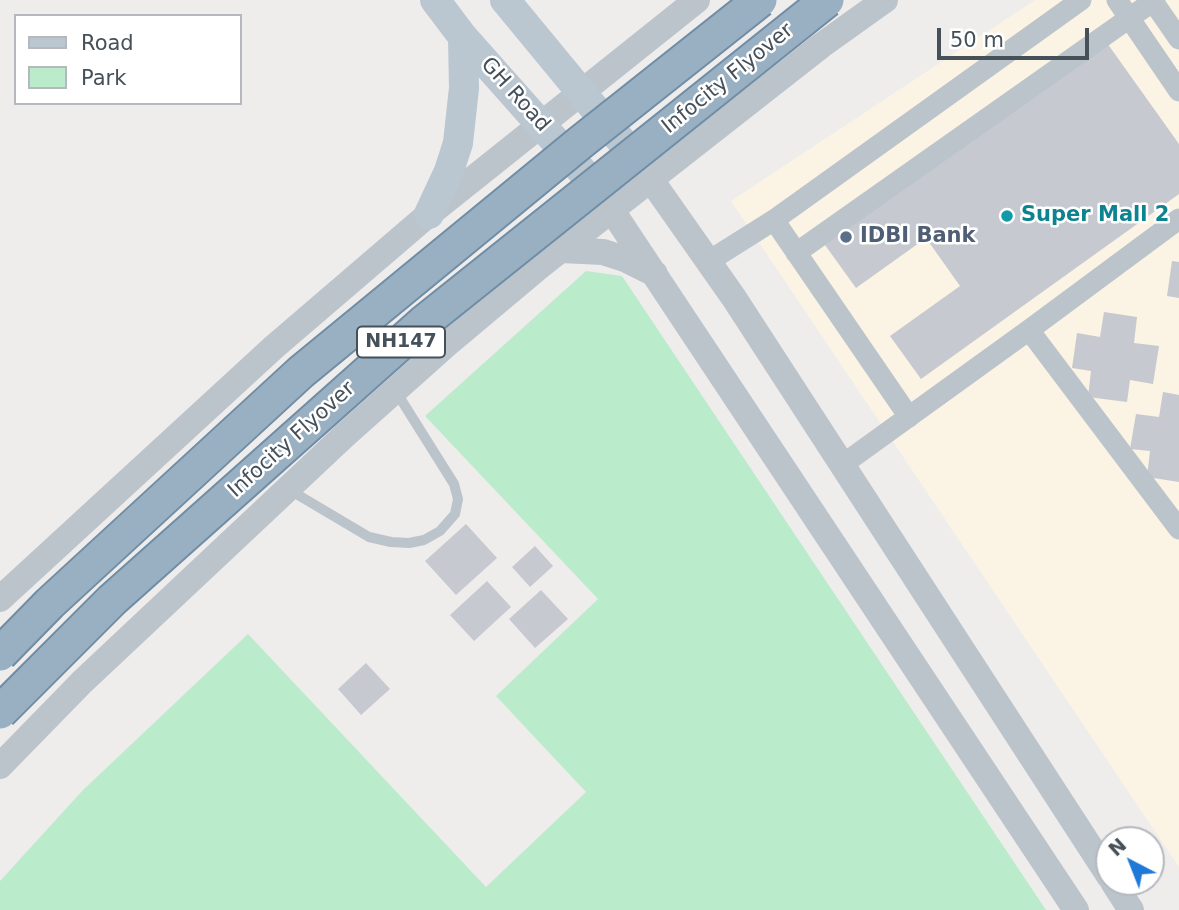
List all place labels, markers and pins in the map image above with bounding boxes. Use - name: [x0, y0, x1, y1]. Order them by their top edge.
- place label: Super Mall 2: [1021, 203, 1169, 229]
- marker: Super Mall 2: [999, 208, 1015, 224]
- place label: IDBI Bank: [860, 224, 975, 250]
- marker: IDBI Bank: [838, 229, 854, 245]

